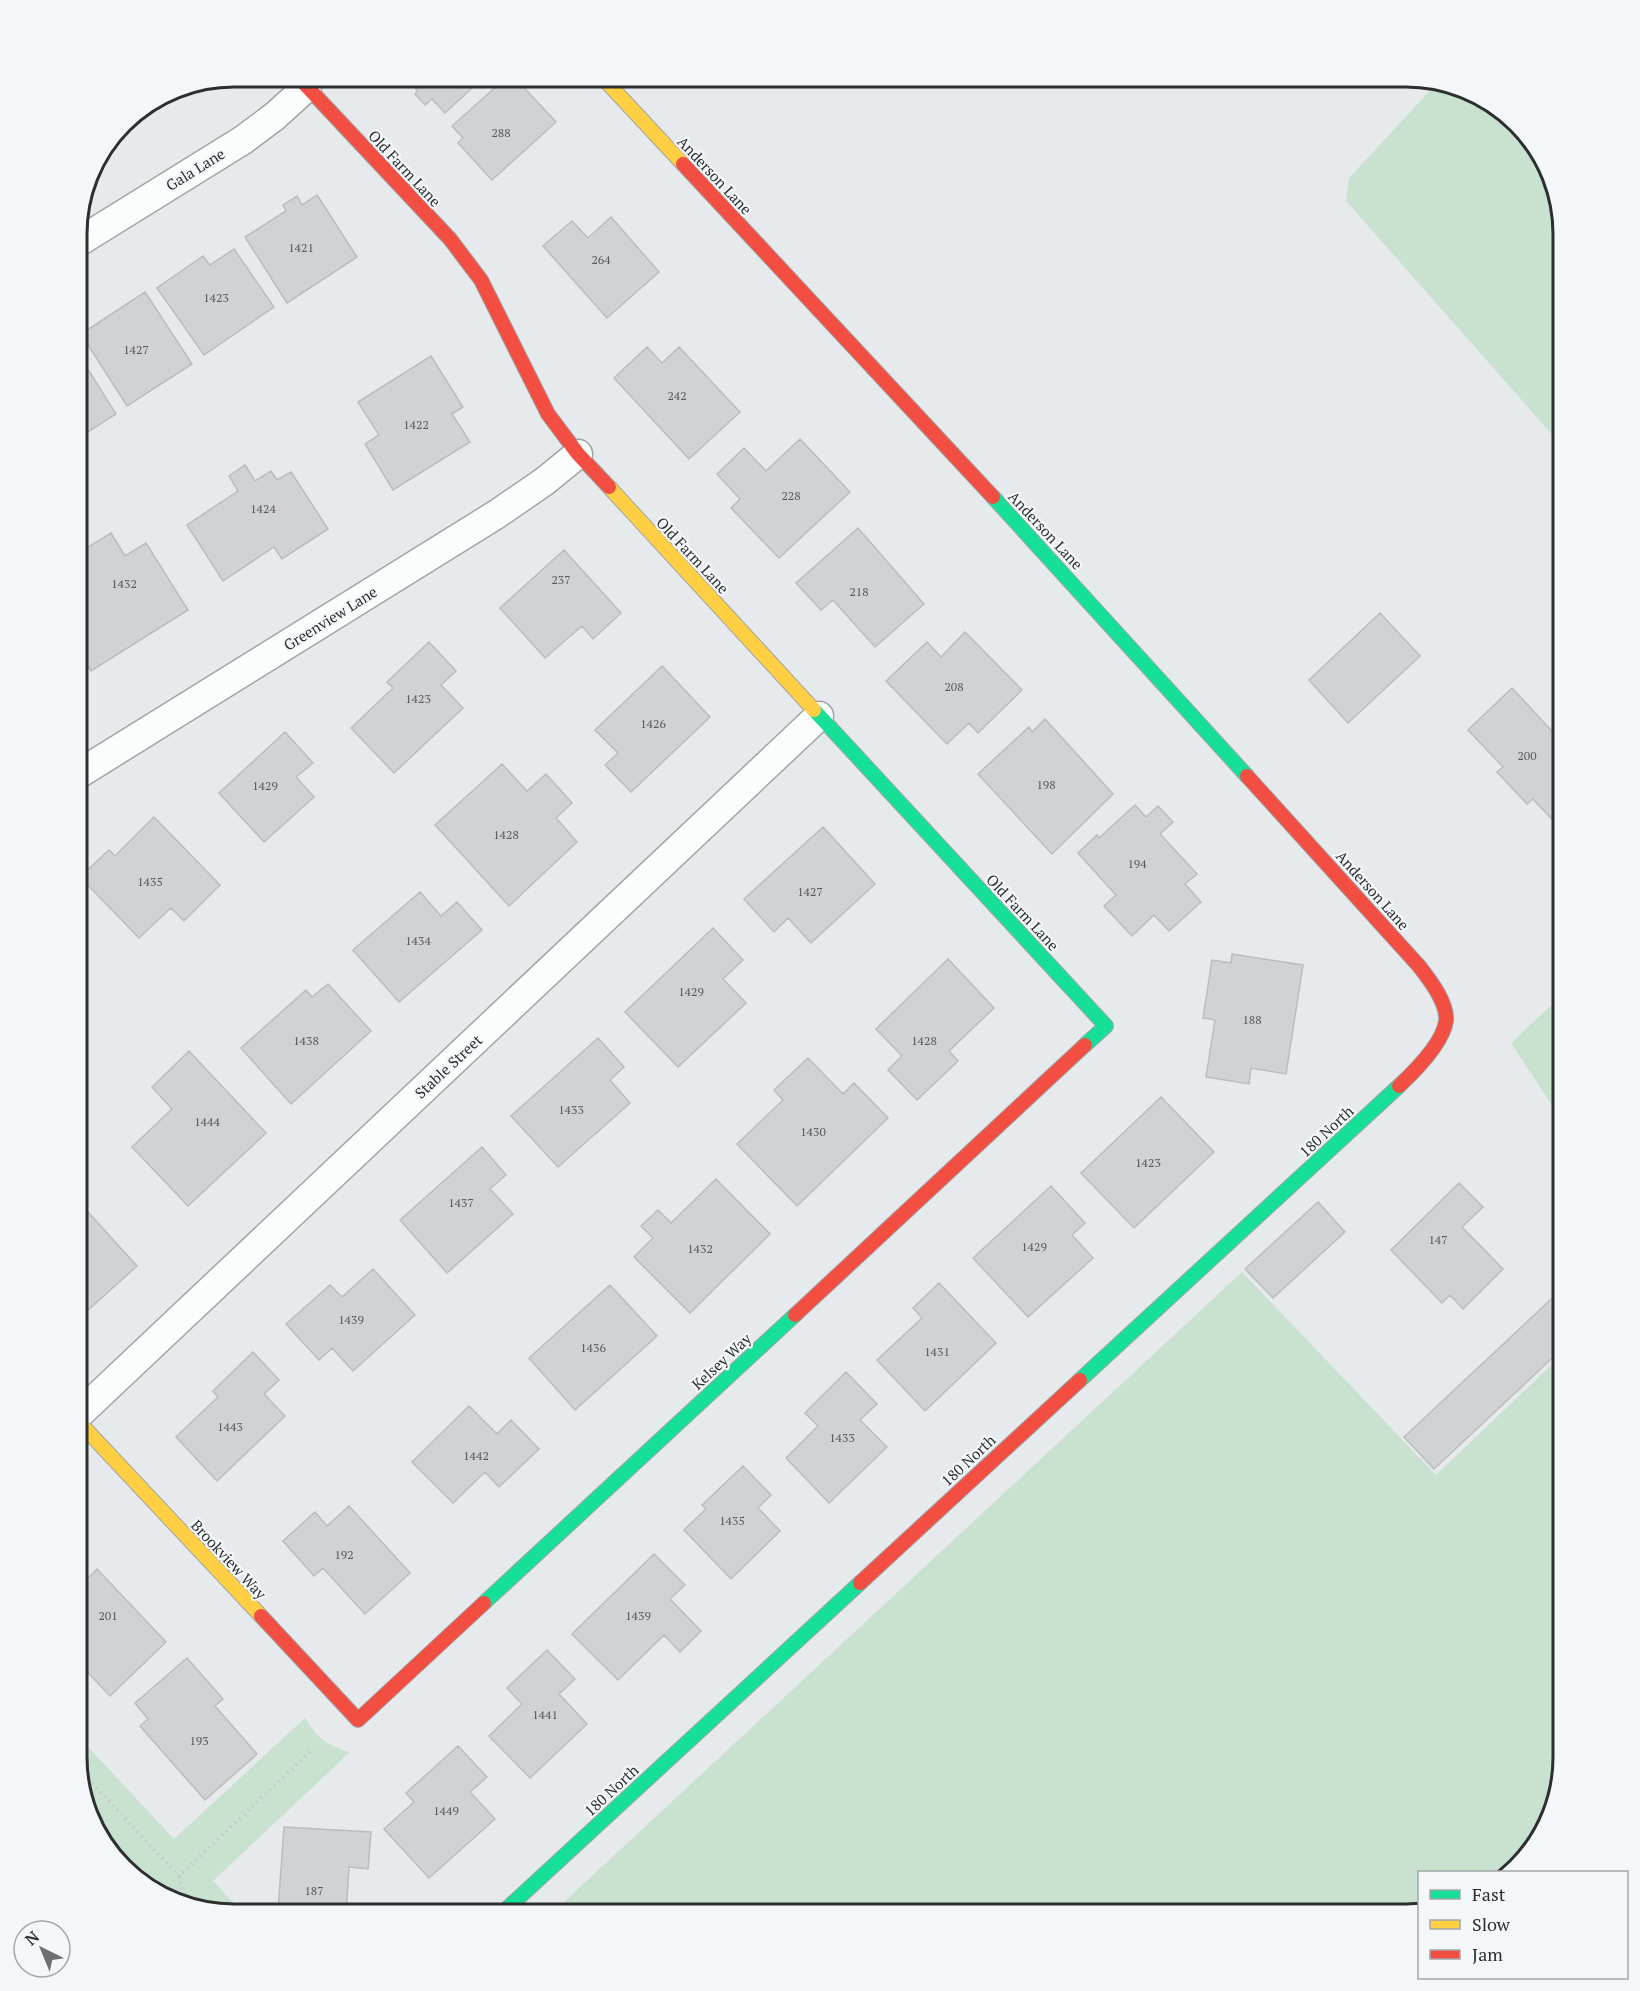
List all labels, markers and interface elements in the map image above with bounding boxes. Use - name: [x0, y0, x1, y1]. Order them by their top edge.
- street label: Old Farm Lane: [364, 125, 446, 211]
- house number: 288: [491, 125, 511, 140]
- street label: Anderson Lane: [673, 131, 757, 219]
- street label: Gala Lane: [162, 143, 228, 195]
- house number: 1421: [288, 240, 314, 255]
- house number: 264: [591, 252, 611, 267]
- house number: 1423: [203, 290, 229, 305]
- house number: 1427: [123, 342, 149, 357]
- house number: 242: [667, 388, 687, 403]
- house number: 1422: [403, 417, 429, 432]
- street label: Anderson Lane: [1004, 486, 1088, 574]
- house number: 228: [781, 488, 801, 503]
- house number: 1424: [250, 501, 276, 516]
- street label: Old Farm Lane: [652, 512, 734, 598]
- house number: 237: [551, 572, 571, 587]
- house number: 1432: [111, 576, 137, 591]
- street label: Greenview Lane: [280, 581, 380, 655]
- house number: 218: [849, 584, 869, 599]
- house number: 208: [944, 679, 964, 694]
- house number: 1423: [405, 691, 431, 706]
- house number: 1426: [640, 716, 666, 731]
- house number: 200: [1517, 748, 1537, 763]
- house number: 198: [1036, 777, 1056, 792]
- house number: 1429: [252, 778, 278, 793]
- house number: 1428: [493, 827, 519, 842]
- street label: Anderson Lane: [1332, 846, 1414, 934]
- house number: 194: [1127, 856, 1147, 871]
- street label: Old Farm Lane: [982, 869, 1064, 955]
- house number: 1435: [137, 874, 163, 889]
- house number: 1427: [797, 884, 823, 899]
- house number: 1434: [405, 933, 431, 948]
- house number: 1429: [678, 984, 704, 999]
- house number: 188: [1242, 1012, 1262, 1027]
- street label: Stable Street: [410, 1029, 486, 1102]
- house number: 1438: [293, 1033, 319, 1048]
- house number: 1428: [911, 1033, 937, 1048]
- street label: 180 North: [1295, 1101, 1357, 1161]
- house number: 1433: [558, 1102, 584, 1117]
- house number: 1444: [194, 1114, 220, 1129]
- house number: 1430: [800, 1124, 826, 1139]
- house number: 1423: [1135, 1155, 1161, 1170]
- house number: 1437: [448, 1195, 474, 1210]
- house number: 147: [1428, 1232, 1448, 1247]
- house number: 1429: [1021, 1239, 1047, 1254]
- house number: 1432: [687, 1241, 713, 1256]
- house number: 1439: [338, 1312, 364, 1327]
- street label: Kelsey Way: [687, 1328, 755, 1394]
- house number: 1436: [580, 1340, 606, 1355]
- house number: 1431: [924, 1344, 950, 1359]
- house number: 1443: [217, 1419, 243, 1434]
- house number: 1433: [829, 1430, 855, 1445]
- street label: 180 North: [937, 1430, 999, 1490]
- house number: 1442: [463, 1448, 489, 1463]
- house number: 1435: [719, 1513, 745, 1528]
- street label: Brookview Way: [187, 1515, 271, 1603]
- house number: 192: [334, 1547, 354, 1562]
- house number: 201: [98, 1608, 118, 1623]
- house number: 1439: [625, 1608, 651, 1623]
- house number: 1441: [532, 1707, 558, 1722]
- house number: 193: [189, 1733, 209, 1748]
- street label: 180 North: [580, 1760, 642, 1820]
- house number: 1449: [433, 1803, 459, 1818]
- legend: [1418, 1871, 1628, 1979]
- text: Fast: [1472, 1882, 1506, 1906]
- house number: 187: [304, 1883, 324, 1898]
- text: Slow: [1472, 1912, 1511, 1936]
- north arrow: [12, 1919, 72, 1979]
- text: N: [20, 1926, 44, 1950]
- text: Jam: [1472, 1942, 1503, 1966]

